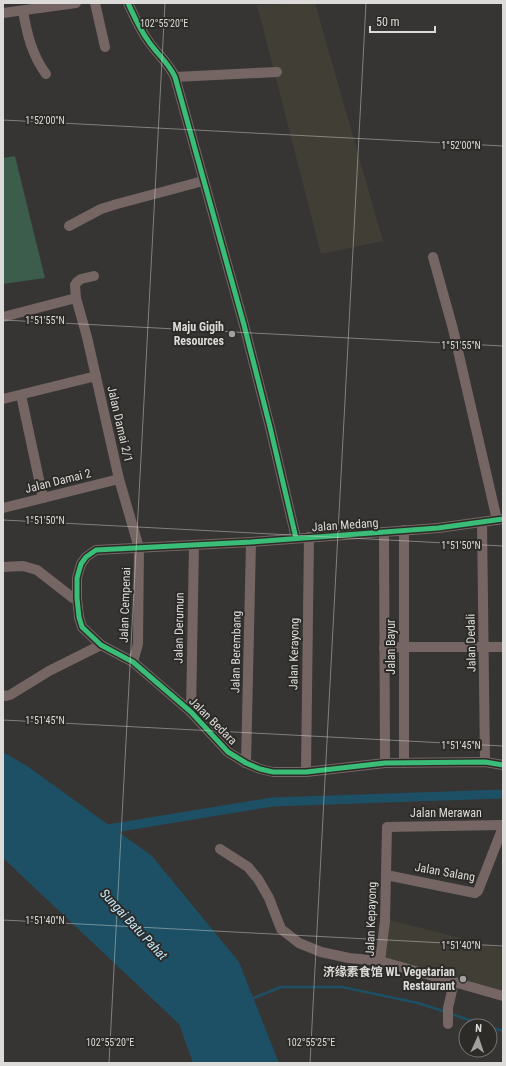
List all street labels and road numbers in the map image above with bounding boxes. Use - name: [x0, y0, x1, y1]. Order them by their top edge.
- street label: Jalan Damai 2/1: [104, 385, 136, 463]
- street label: Jalan Damai 2: [24, 466, 92, 496]
- street label: Jalan Medang: [311, 516, 379, 534]
- street label: Jalan Cempenai: [117, 567, 133, 643]
- street label: Jalan Derumun: [171, 592, 187, 664]
- street label: Jalan Berembang: [228, 611, 244, 693]
- street label: Jalan Dedali: [463, 614, 479, 672]
- street label: Jalan Kerayong: [286, 618, 302, 690]
- street label: Jalan Bayur: [384, 619, 398, 675]
- street label: Jalan Bedara: [186, 694, 240, 748]
- street label: Jalan Merawan: [410, 806, 482, 820]
- street label: Jalan Salang: [414, 860, 476, 884]
- street label: Jalan Kepayong: [363, 881, 379, 957]

